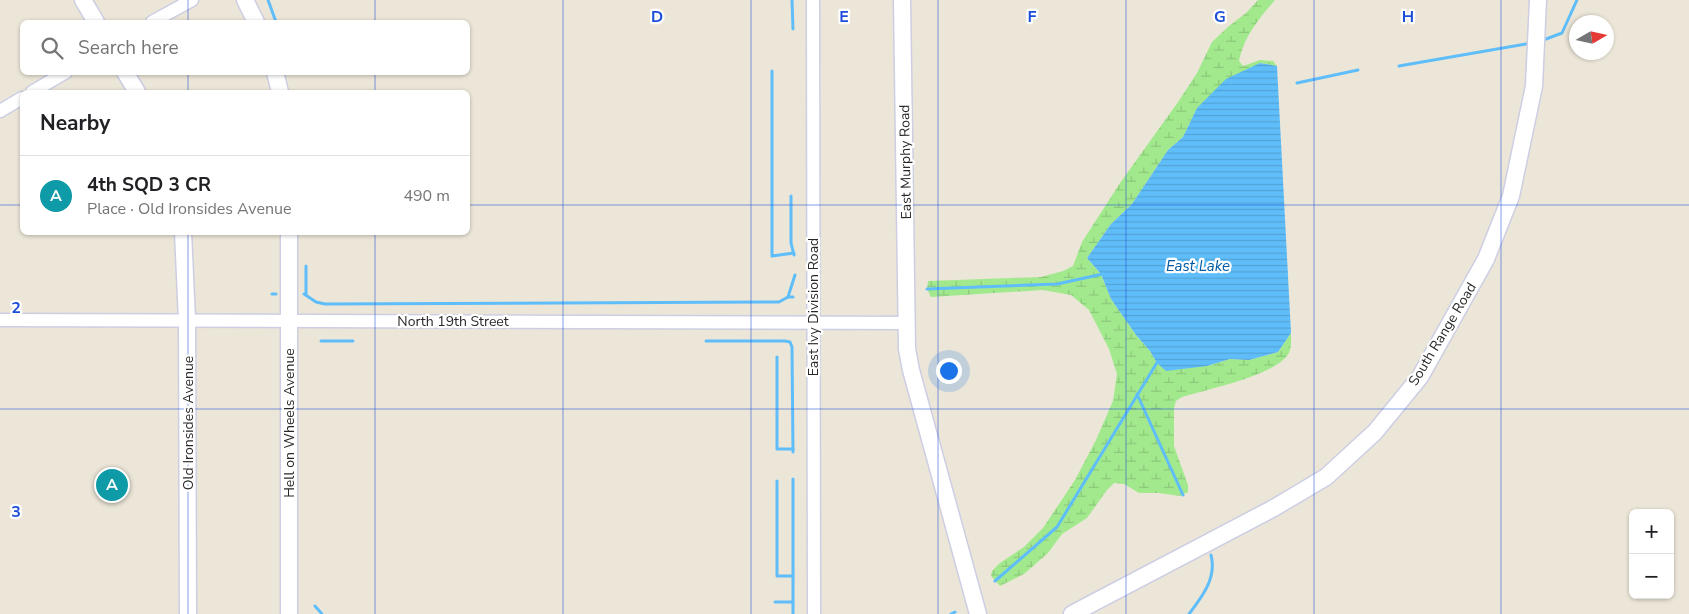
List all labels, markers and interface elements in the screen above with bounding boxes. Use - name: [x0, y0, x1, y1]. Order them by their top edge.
- text: D: [651, 6, 663, 28]
- text: E: [839, 6, 849, 28]
- text: F: [1028, 6, 1037, 28]
- text: G: [1214, 6, 1226, 28]
- text: H: [1402, 6, 1414, 28]
- north arrow: [1569, 15, 1614, 60]
- search box: [20, 20, 470, 75]
- icon: search: [38, 34, 66, 62]
- text: Search here: [78, 35, 179, 61]
- street label: East Murphy Road: [895, 104, 916, 220]
- text: Nearby: [40, 109, 110, 137]
- text: 4th SQD 3 CR: [87, 172, 211, 198]
- text: A: [50, 185, 62, 207]
- text: 490 m: [403, 185, 450, 207]
- text: Place · Old Ironsides Avenue: [87, 198, 292, 220]
- street label: East Ivy Division Road: [804, 238, 823, 376]
- water label: East Lake: [1166, 256, 1230, 276]
- street label: South Range Road: [1404, 279, 1481, 389]
- text: 2: [11, 297, 21, 319]
- street label: North 19th Street: [397, 312, 509, 331]
- street label: Hell on Wheels Avenue: [280, 348, 299, 498]
- street label: Old Ironsides Avenue: [179, 356, 198, 490]
- your location: [936, 358, 962, 384]
- pin: A: [96, 466, 128, 504]
- text: 3: [11, 501, 21, 523]
- map controls: [1629, 509, 1674, 599]
- button: +: [1629, 509, 1674, 554]
- button: −: [1629, 554, 1674, 599]

